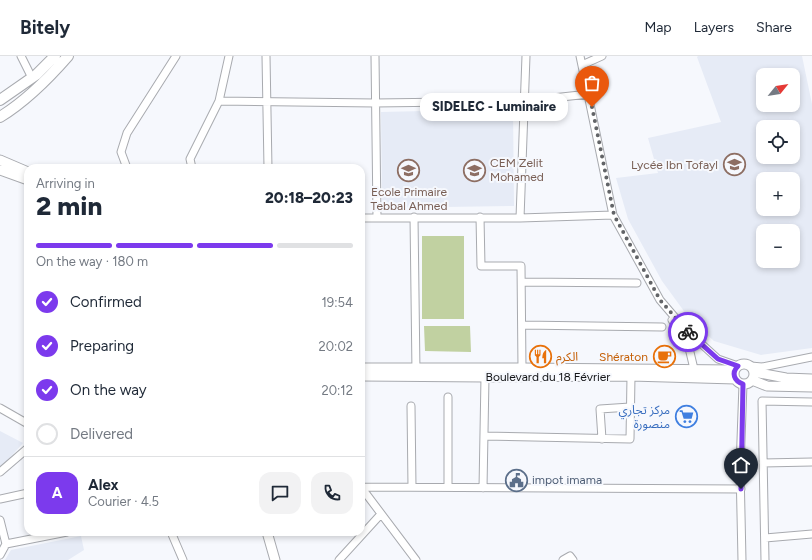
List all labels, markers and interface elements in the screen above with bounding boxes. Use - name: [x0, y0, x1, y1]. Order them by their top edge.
- text: Bitely: [20, 16, 70, 39]
- text: Map: [644, 19, 672, 36]
- text: Layers: [694, 19, 734, 36]
- text: Share: [756, 19, 792, 36]
- pin: [575, 66, 609, 107]
- north arrow: [756, 68, 800, 112]
- map controls: [756, 68, 800, 268]
- icon: bag: [581, 72, 603, 94]
- callout: SIDELEC - Luminaire: [420, 93, 568, 121]
- text: SIDELEC - Luminaire: [432, 99, 556, 114]
- button: locate: [756, 120, 800, 164]
- school or university icon: Lycée Ibn Tofayl: [721, 152, 747, 178]
- place label: CEM Zelit Mohamed: [490, 156, 544, 184]
- school or university icon: CEM Zelit Mohamed: [462, 157, 488, 183]
- school or university icon: Ecole Primaire Tebbal Ahmed: [396, 158, 422, 184]
- place label: Lycée Ibn Tofayl: [631, 158, 718, 172]
- button: +: [756, 172, 800, 216]
- text: Arriving in: [36, 176, 95, 191]
- place label: Ecole Primaire Tebbal Ahmed: [371, 185, 448, 213]
- text: 20:18–20:23: [265, 189, 353, 207]
- text: 2 min: [36, 190, 102, 222]
- button: −: [756, 224, 800, 268]
- text: On the way · 180 m: [36, 254, 148, 269]
- icon: check: [36, 291, 58, 313]
- text: Confirmed: [70, 293, 142, 311]
- text: 19:54: [321, 295, 353, 310]
- courier: [668, 312, 708, 352]
- icon: bike: [677, 321, 699, 343]
- icon: check: [36, 335, 58, 357]
- text: Preparing: [70, 337, 134, 355]
- text: 20:02: [319, 339, 353, 354]
- restaurant icon: الكرم: [527, 344, 553, 370]
- cafe icon: Shératon: [651, 344, 677, 370]
- place label: الكرم: [556, 350, 578, 366]
- place label: Shératon: [599, 350, 648, 364]
- street label: Boulevard du 18 Février: [486, 370, 610, 384]
- icon: check: [36, 379, 58, 401]
- text: On the way: [70, 381, 147, 399]
- text: 20:12: [321, 383, 353, 398]
- place label: مركز تجاري منصورة: [619, 403, 670, 431]
- supermarket icon: مركز تجاري منصورة: [673, 404, 699, 430]
- text: Delivered: [70, 425, 133, 443]
- pin: [724, 448, 758, 489]
- icon: home: [730, 454, 752, 476]
- public building icon: impot imama: [503, 467, 529, 493]
- button: chat: [259, 472, 301, 514]
- button: phone: [311, 472, 353, 514]
- place label: impot imama: [532, 473, 602, 487]
- text: Alex: [88, 476, 118, 494]
- text: A: [52, 484, 62, 502]
- text: Courier · 4.5: [88, 494, 159, 509]

